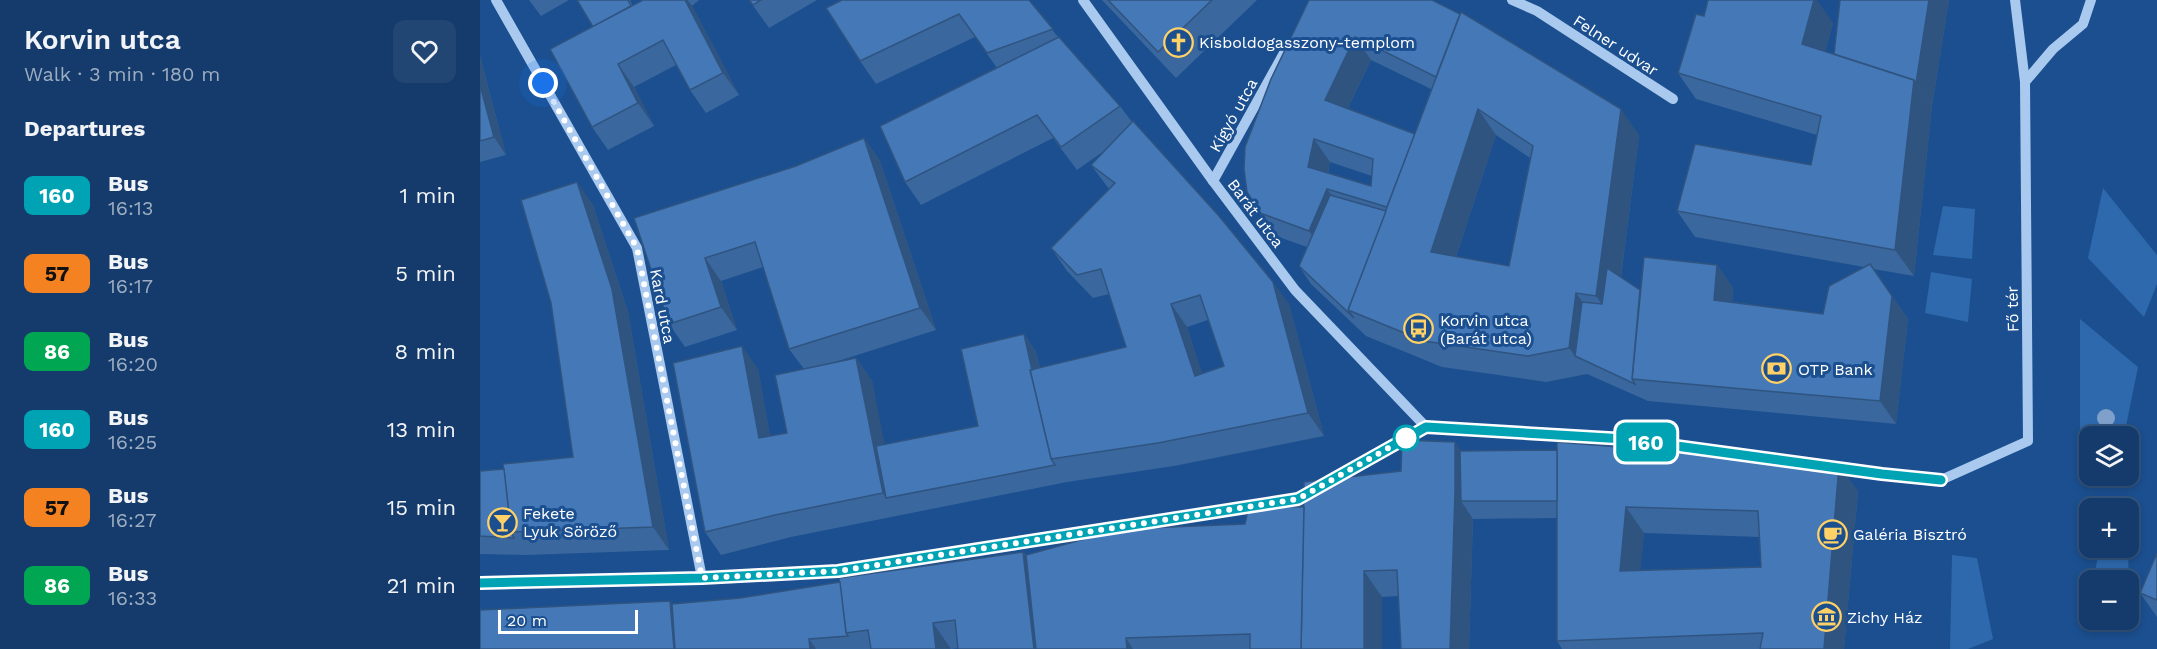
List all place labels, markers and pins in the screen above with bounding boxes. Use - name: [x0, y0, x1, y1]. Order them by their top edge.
- church icon: Kisboldogasszony-templom: [1162, 26, 1194, 58]
- place label: Kisboldogasszony-templom: [1199, 33, 1415, 52]
- place label: Korvin utca (Barát utca): [1440, 311, 1532, 348]
- bus stop icon: Korvin utca (Barát utca): [1403, 313, 1435, 345]
- bank icon: OTP Bank: [1761, 353, 1793, 385]
- place label: OTP Bank: [1798, 360, 1873, 379]
- unlabelled marker: [1393, 425, 1419, 451]
- place label: Fekete Lyuk Söröző: [523, 504, 617, 541]
- bar icon: Fekete Lyuk Söröző: [486, 506, 518, 538]
- cafe icon: Galéria Bisztró: [1816, 518, 1848, 550]
- place label: Galéria Bisztró: [1853, 525, 1967, 544]
- museum icon: Zichy Ház: [1810, 601, 1842, 633]
- place label: Zichy Ház: [1847, 608, 1923, 627]

